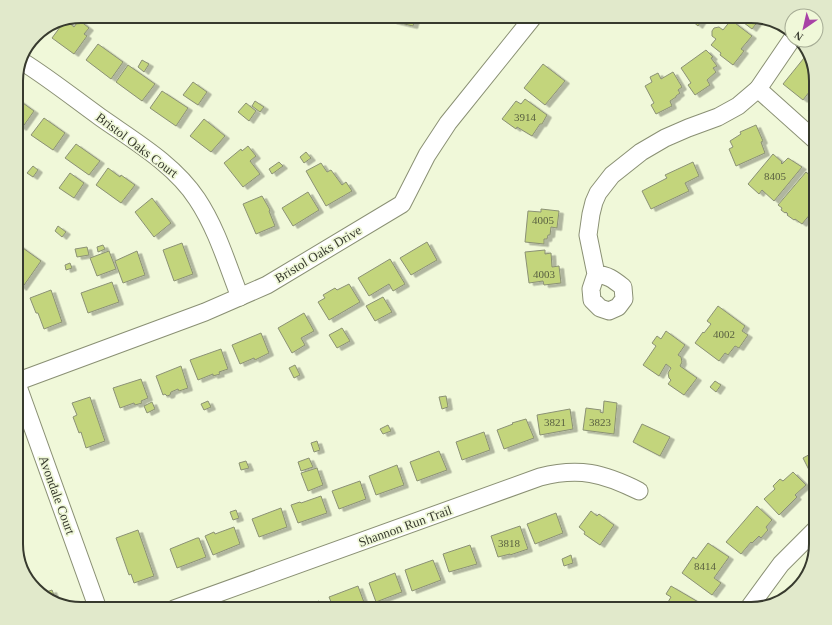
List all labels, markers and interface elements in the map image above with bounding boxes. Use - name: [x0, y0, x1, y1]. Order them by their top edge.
- north arrow: [784, 8, 824, 48]
- text: N: [792, 29, 805, 43]
- street label: Bristol Oaks Court: [93, 109, 181, 181]
- house number: 3914: [514, 111, 537, 123]
- house number: 8405: [764, 170, 787, 182]
- house number: 4005: [532, 214, 555, 226]
- street label: Bristol Oaks Drive: [272, 222, 364, 286]
- house number: 4003: [533, 268, 556, 280]
- house number: 4002: [713, 328, 735, 340]
- house number: 3821: [544, 416, 566, 428]
- house number: 3823: [589, 416, 612, 428]
- street label: Avondale Court: [36, 454, 78, 537]
- street label: Shannon Run Trail: [356, 502, 454, 550]
- house number: 3818: [498, 537, 521, 549]
- house number: 8414: [694, 560, 717, 572]

